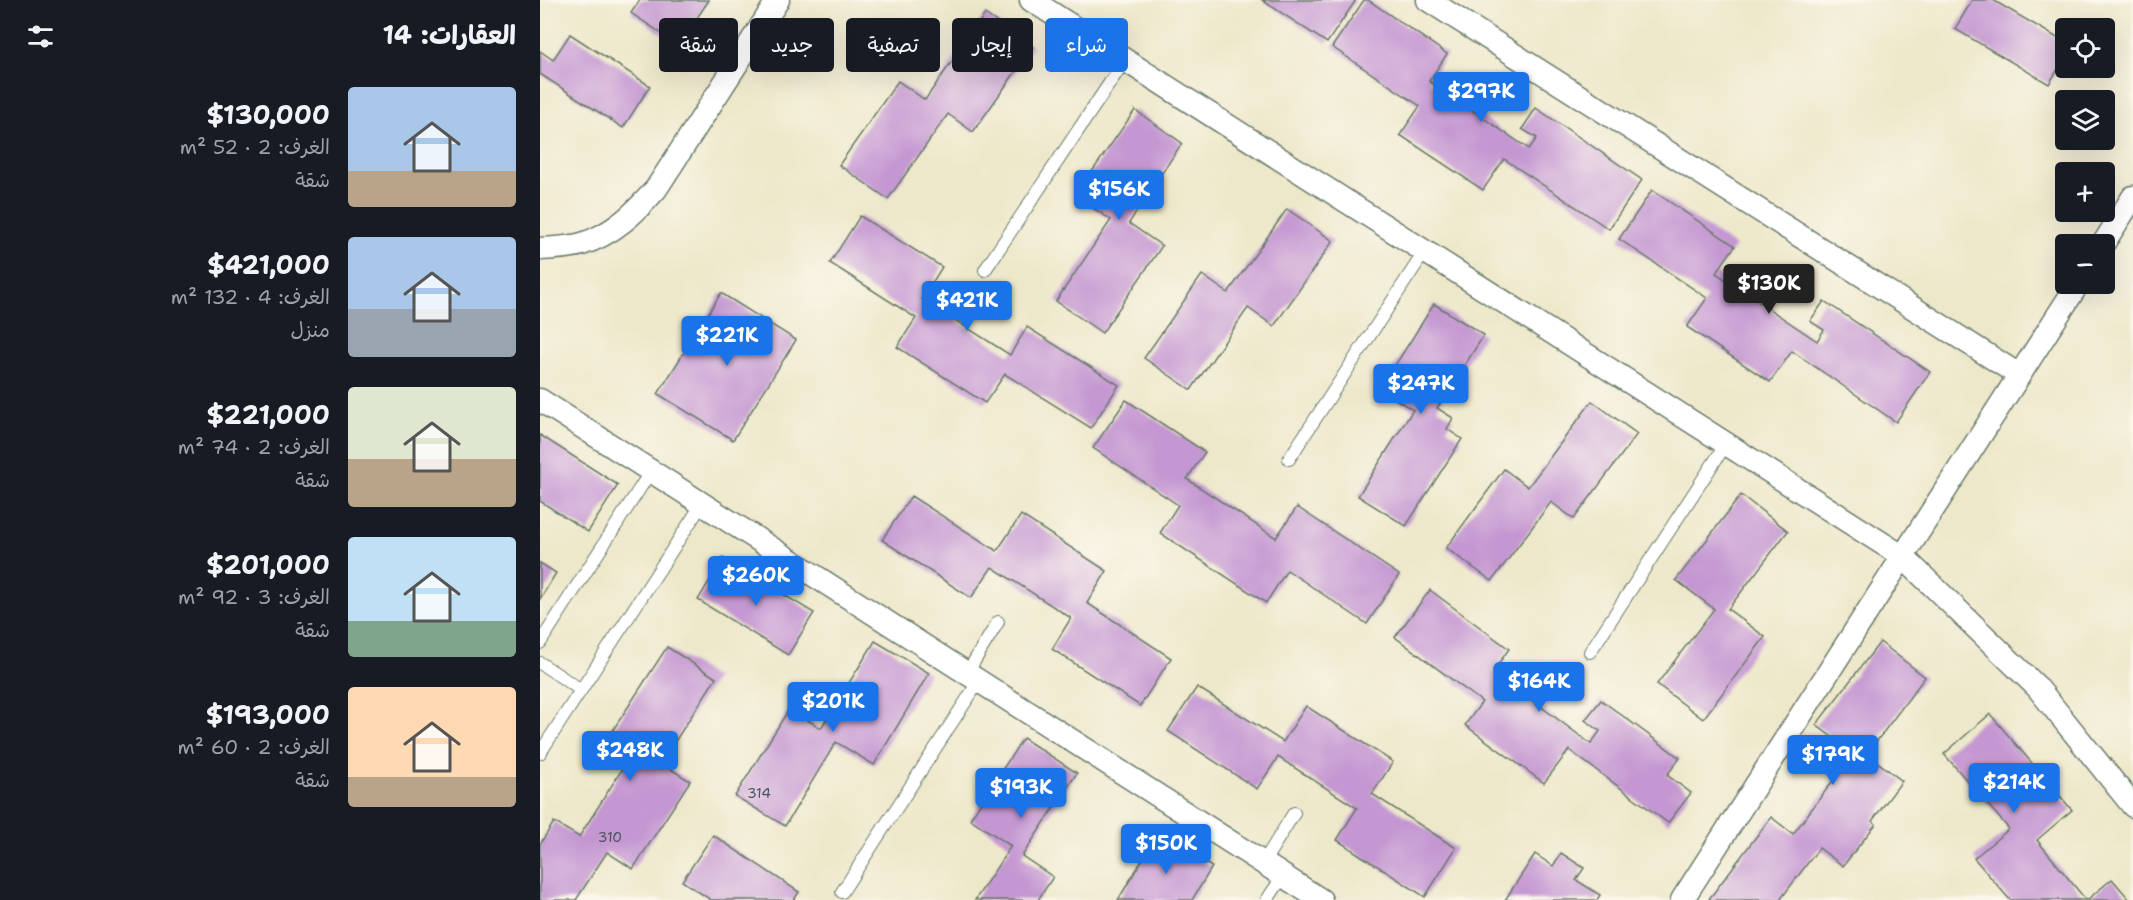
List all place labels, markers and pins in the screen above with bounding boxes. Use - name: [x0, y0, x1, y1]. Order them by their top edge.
- pin: $297K: [1439, 72, 1523, 123]
- pin: $156K: [1077, 170, 1161, 221]
- pin: $130K: [1727, 264, 1811, 315]
- pin: $421K: [925, 281, 1009, 332]
- pin: $221K: [685, 316, 769, 367]
- pin: $247K: [1379, 364, 1463, 415]
- pin: $260K: [714, 556, 798, 607]
- pin: $164K: [1497, 662, 1581, 713]
- pin: $201K: [791, 682, 875, 733]
- pin: $248K: [588, 731, 672, 782]
- pin: $179K: [1791, 735, 1875, 786]
- pin: $214K: [1972, 763, 2056, 814]
- pin: $193K: [979, 768, 1063, 819]
- pin: $150K: [1124, 824, 1208, 875]

